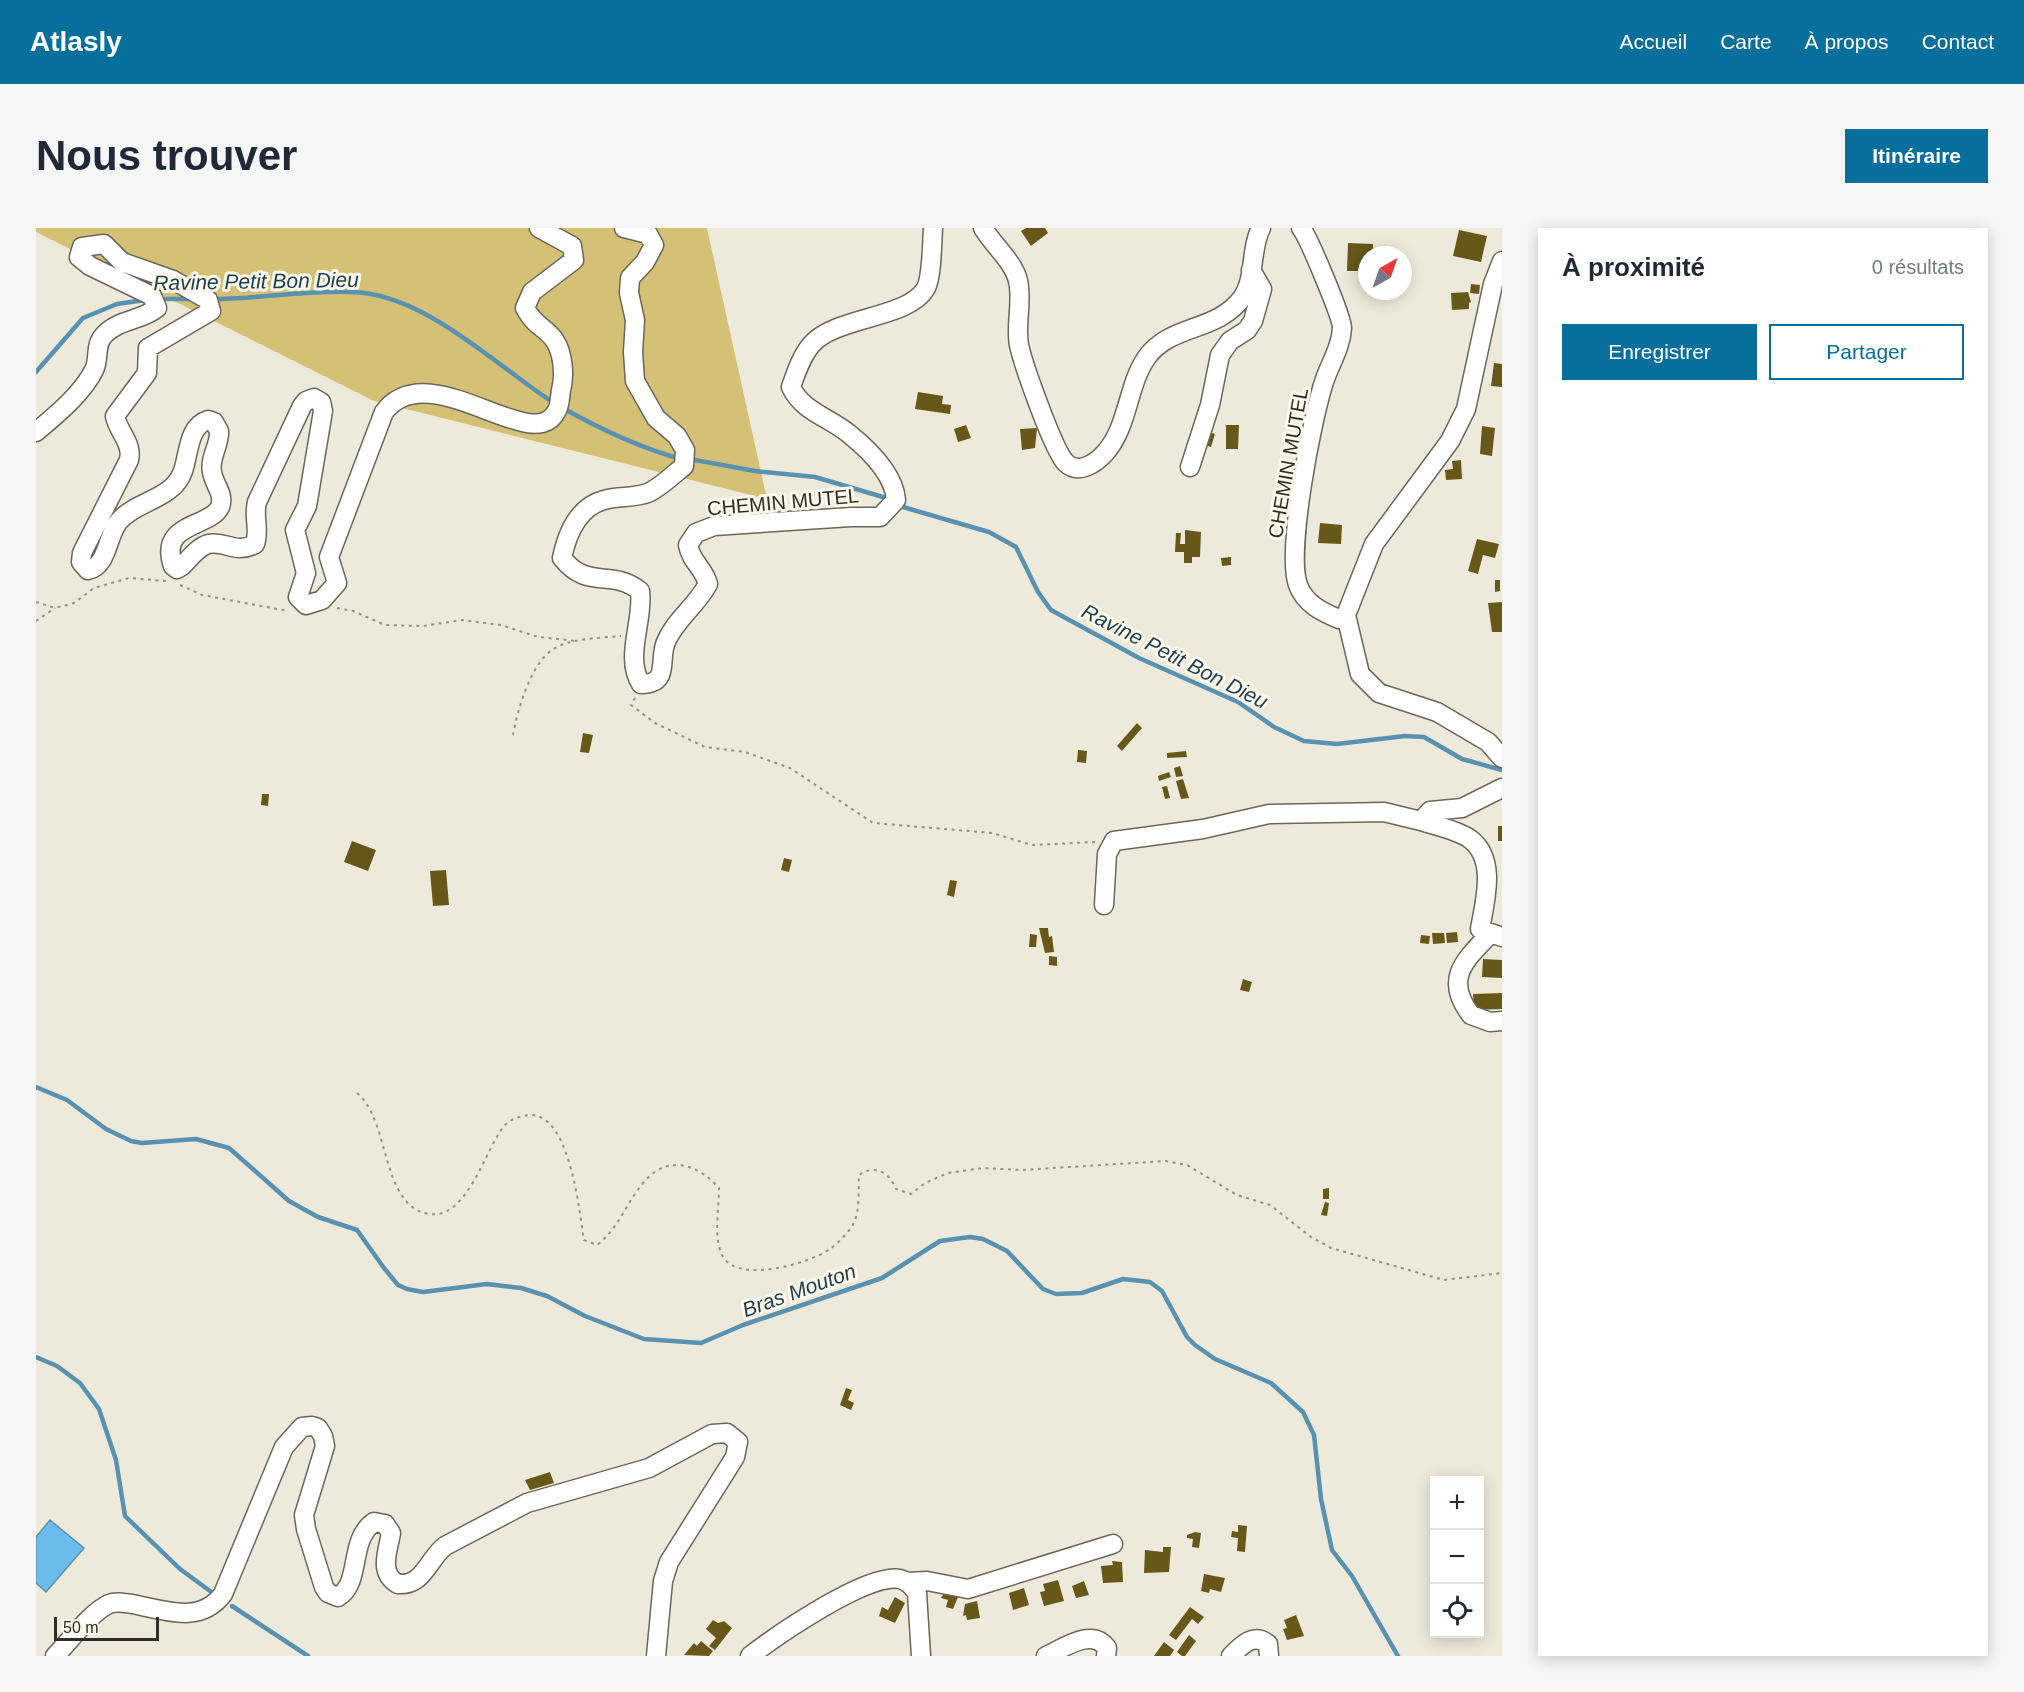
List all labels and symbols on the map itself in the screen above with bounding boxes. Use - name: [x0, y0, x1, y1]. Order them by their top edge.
- north arrow: [1358, 246, 1412, 300]
- water label: Ravine Petit Bon Dieu: [153, 268, 359, 294]
- street label: CHEMIN MUTEL: [1264, 386, 1312, 540]
- street label: CHEMIN MUTEL: [706, 484, 860, 520]
- water label: Ravine Petit Bon Dieu: [1078, 599, 1272, 713]
- water label: Bras Mouton: [739, 1259, 859, 1321]
- scale bar: [54, 1614, 159, 1642]

